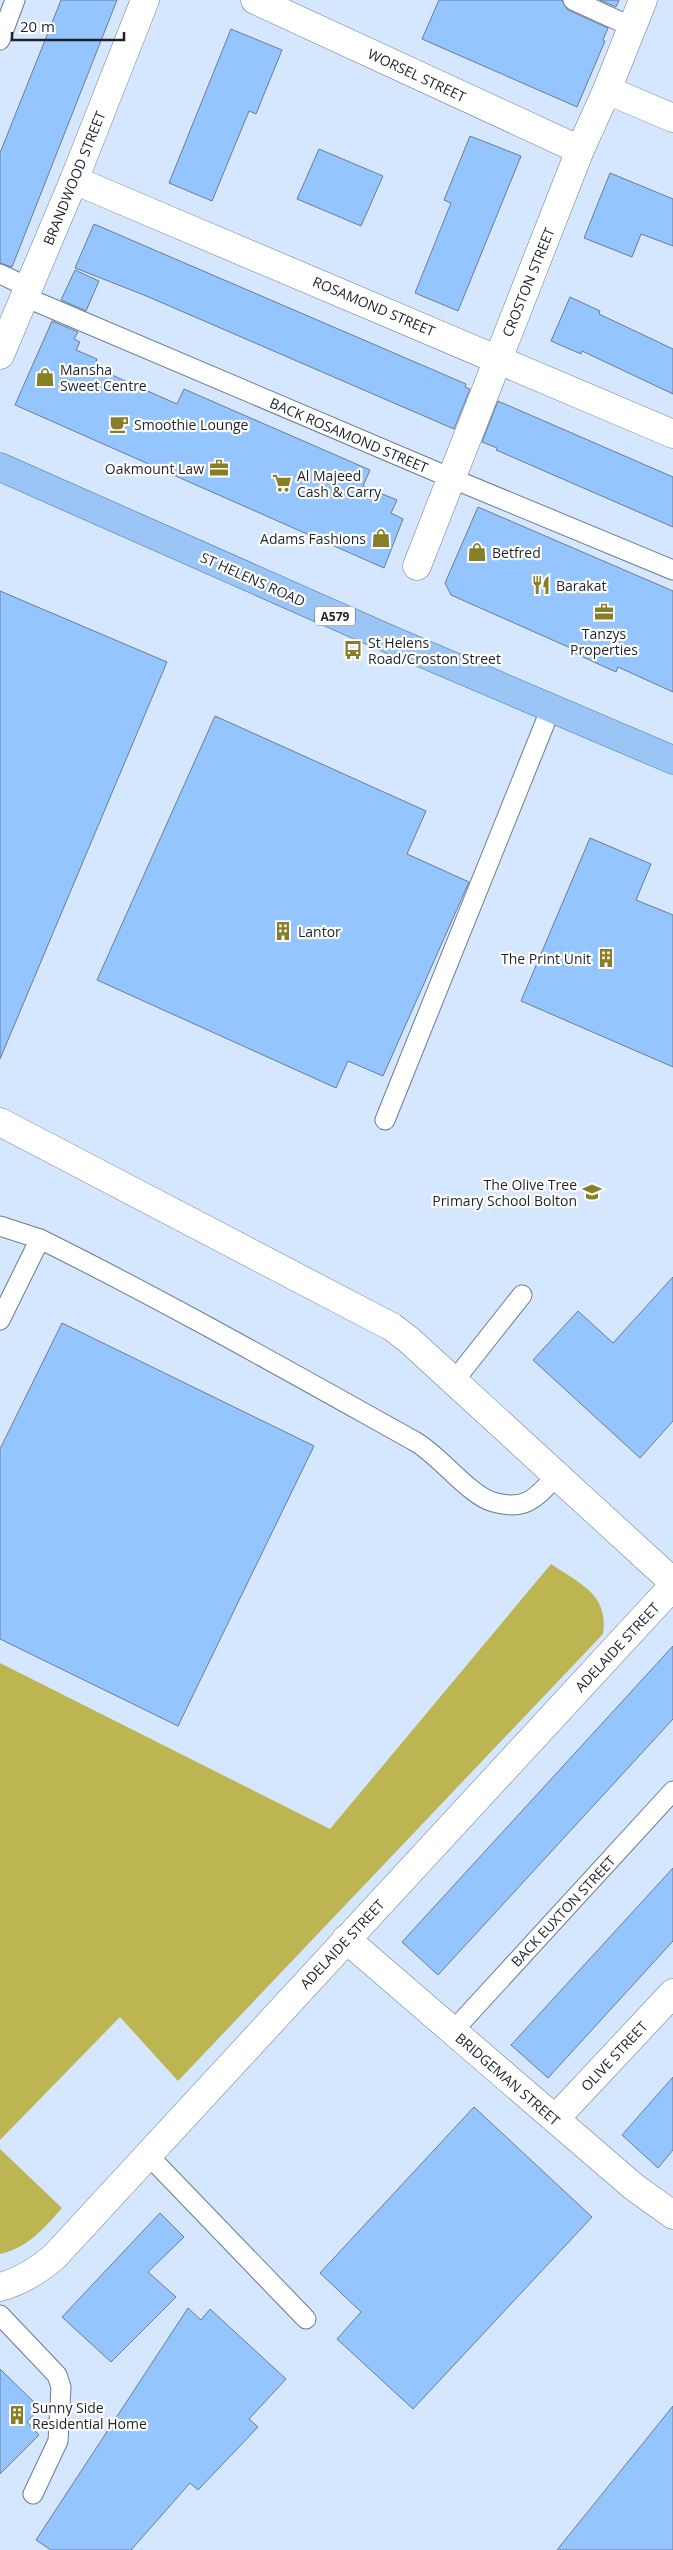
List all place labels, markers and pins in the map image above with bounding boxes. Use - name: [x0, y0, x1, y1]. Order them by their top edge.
- place label: Mansha Sweet Centre: [60, 360, 147, 395]
- shop icon: Mansha Sweet Centre: [34, 366, 56, 388]
- cafe icon: Smoothie Lounge: [108, 413, 130, 435]
- place label: Smoothie Lounge: [134, 415, 249, 434]
- office icon: Oakmount Law: [208, 457, 230, 479]
- place label: Oakmount Law: [105, 459, 204, 478]
- place label: Al Majeed Cash & Carry: [297, 466, 382, 501]
- supermarket icon: Al Majeed Cash & Carry: [271, 472, 293, 494]
- shop icon: Adams Fashions: [370, 527, 392, 549]
- place label: Adams Fashions: [260, 529, 366, 548]
- shop icon: Betfred: [466, 541, 488, 563]
- place label: Betfred: [492, 543, 541, 562]
- restaurant icon: Barakat: [530, 574, 552, 596]
- place label: Barakat: [556, 576, 606, 595]
- office icon: Tanzys Properties: [593, 601, 615, 623]
- place label: Tanzys Properties: [570, 624, 638, 659]
- place label: St Helens Road/Croston Street: [368, 633, 501, 668]
- bus stop icon: St Helens Road/Croston Street: [342, 639, 364, 661]
- building icon: Lantor: [272, 920, 294, 942]
- place label: Lantor: [298, 922, 341, 941]
- building icon: The Print Unit: [595, 947, 617, 969]
- place label: The Print Unit: [501, 949, 591, 968]
- place label: The Olive Tree Primary School Bolton: [432, 1175, 577, 1210]
- school or university icon: The Olive Tree Primary School Bolton: [581, 1181, 603, 1203]
- place label: Sunny Side Residential Home: [32, 2398, 147, 2433]
- building icon: Sunny Side Residential Home: [6, 2404, 28, 2426]

